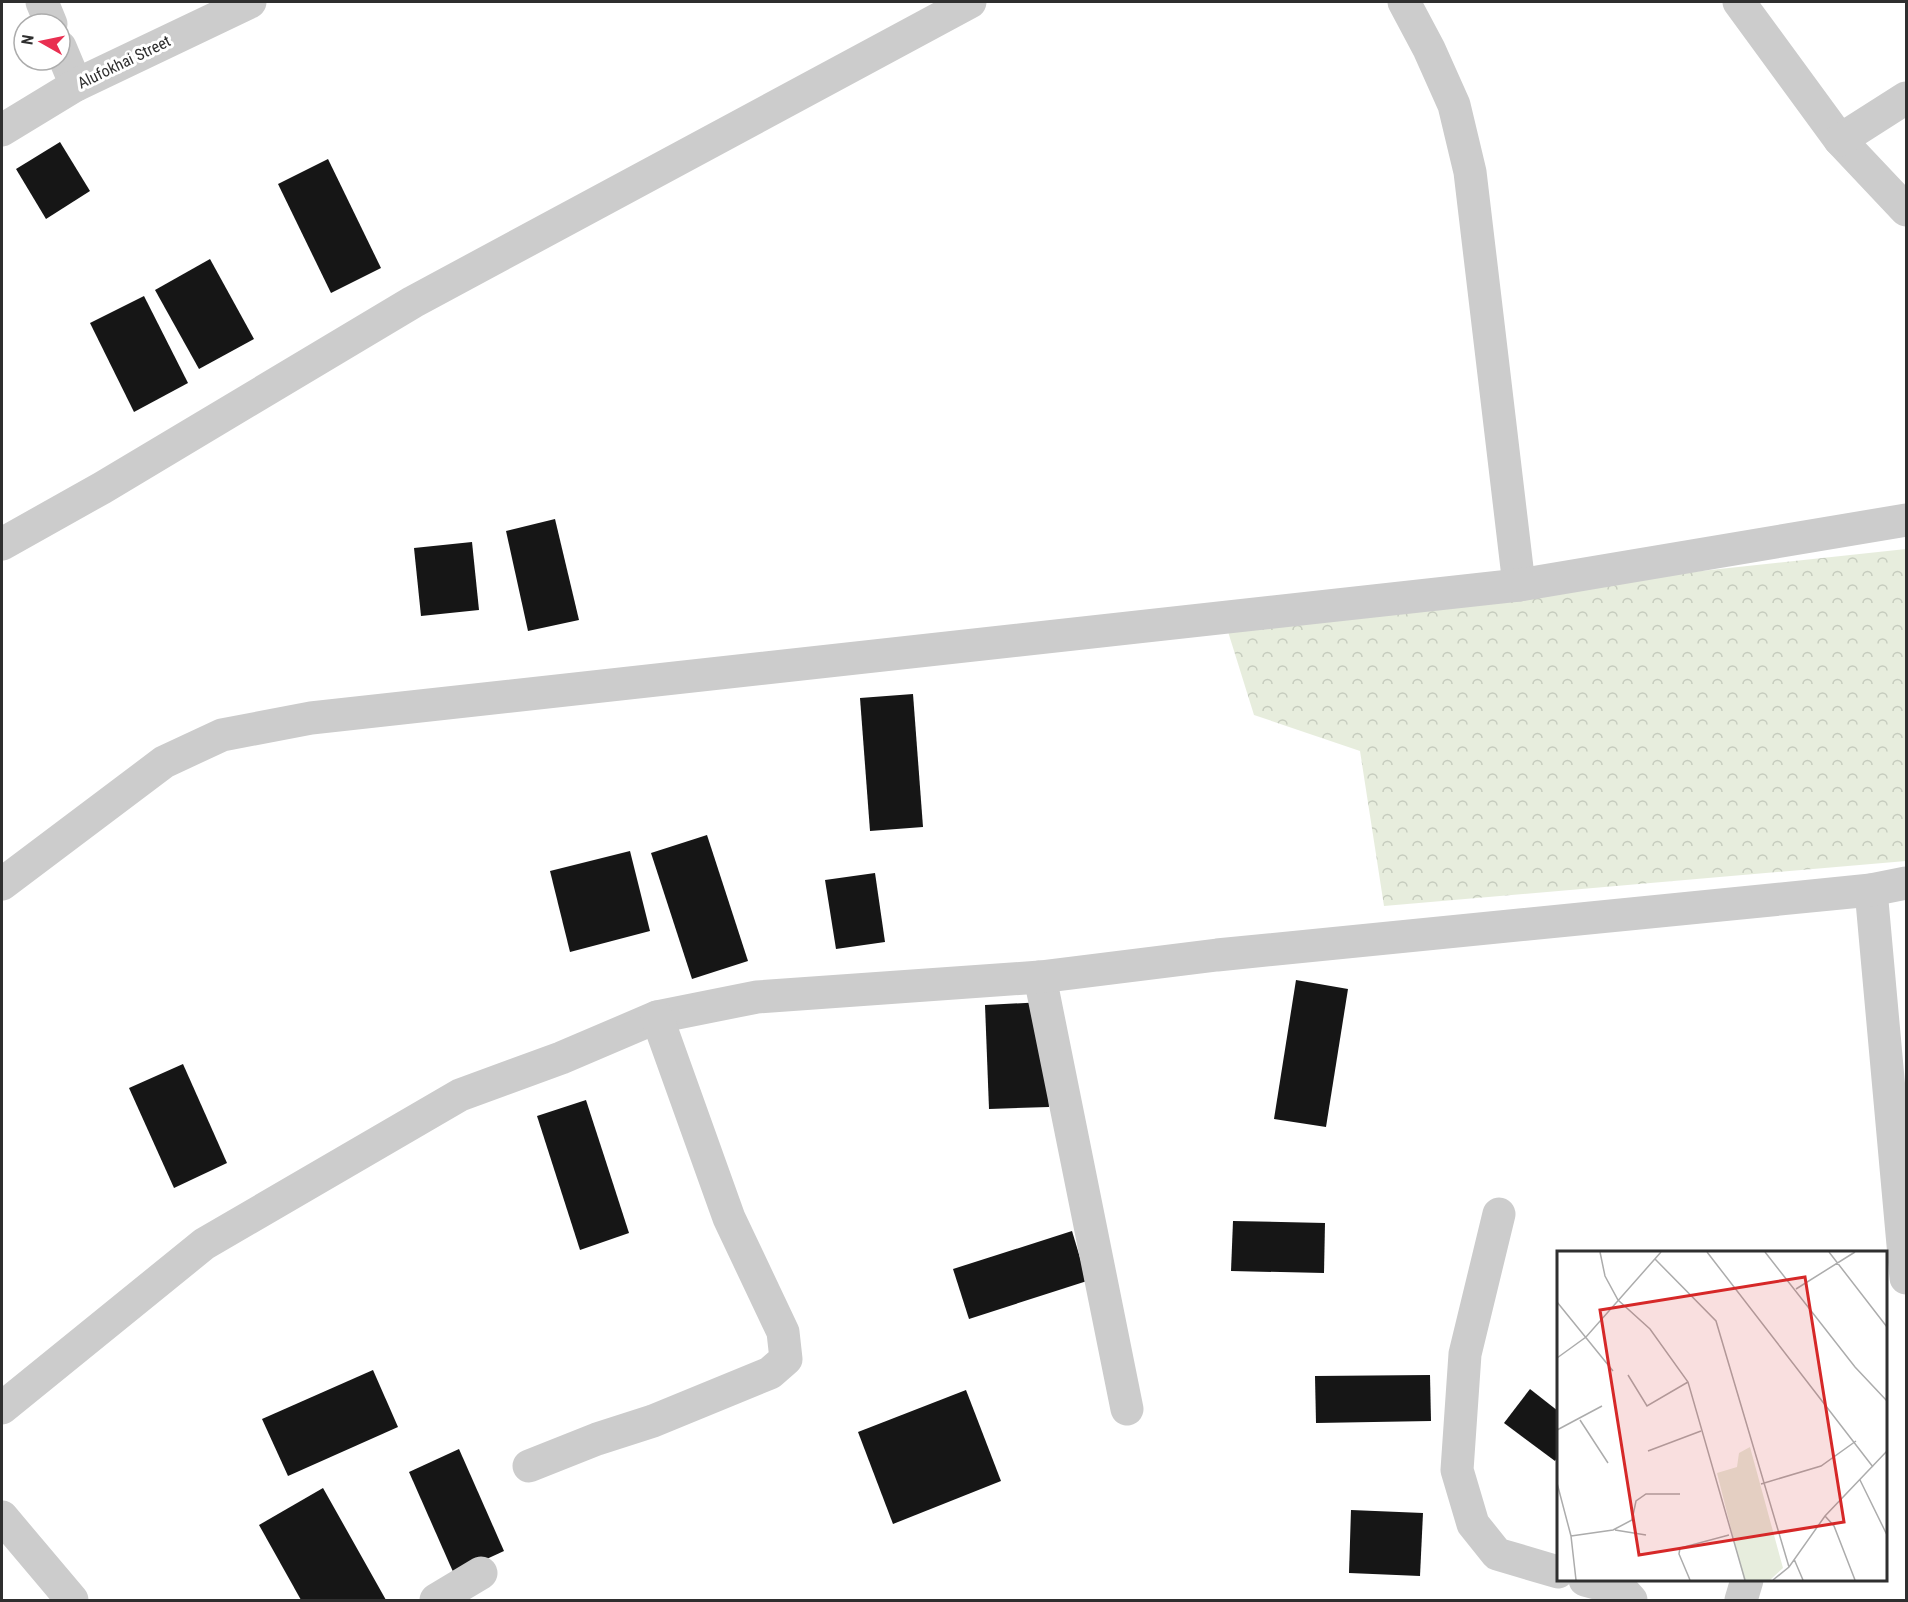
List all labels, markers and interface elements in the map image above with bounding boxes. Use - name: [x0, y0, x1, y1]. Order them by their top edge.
- north arrow: [12, 12, 72, 72]
- street label: Alufokhai Street: [74, 31, 174, 93]
- text: N: [18, 33, 38, 46]
- inset map: [1557, 1251, 1887, 1581]

